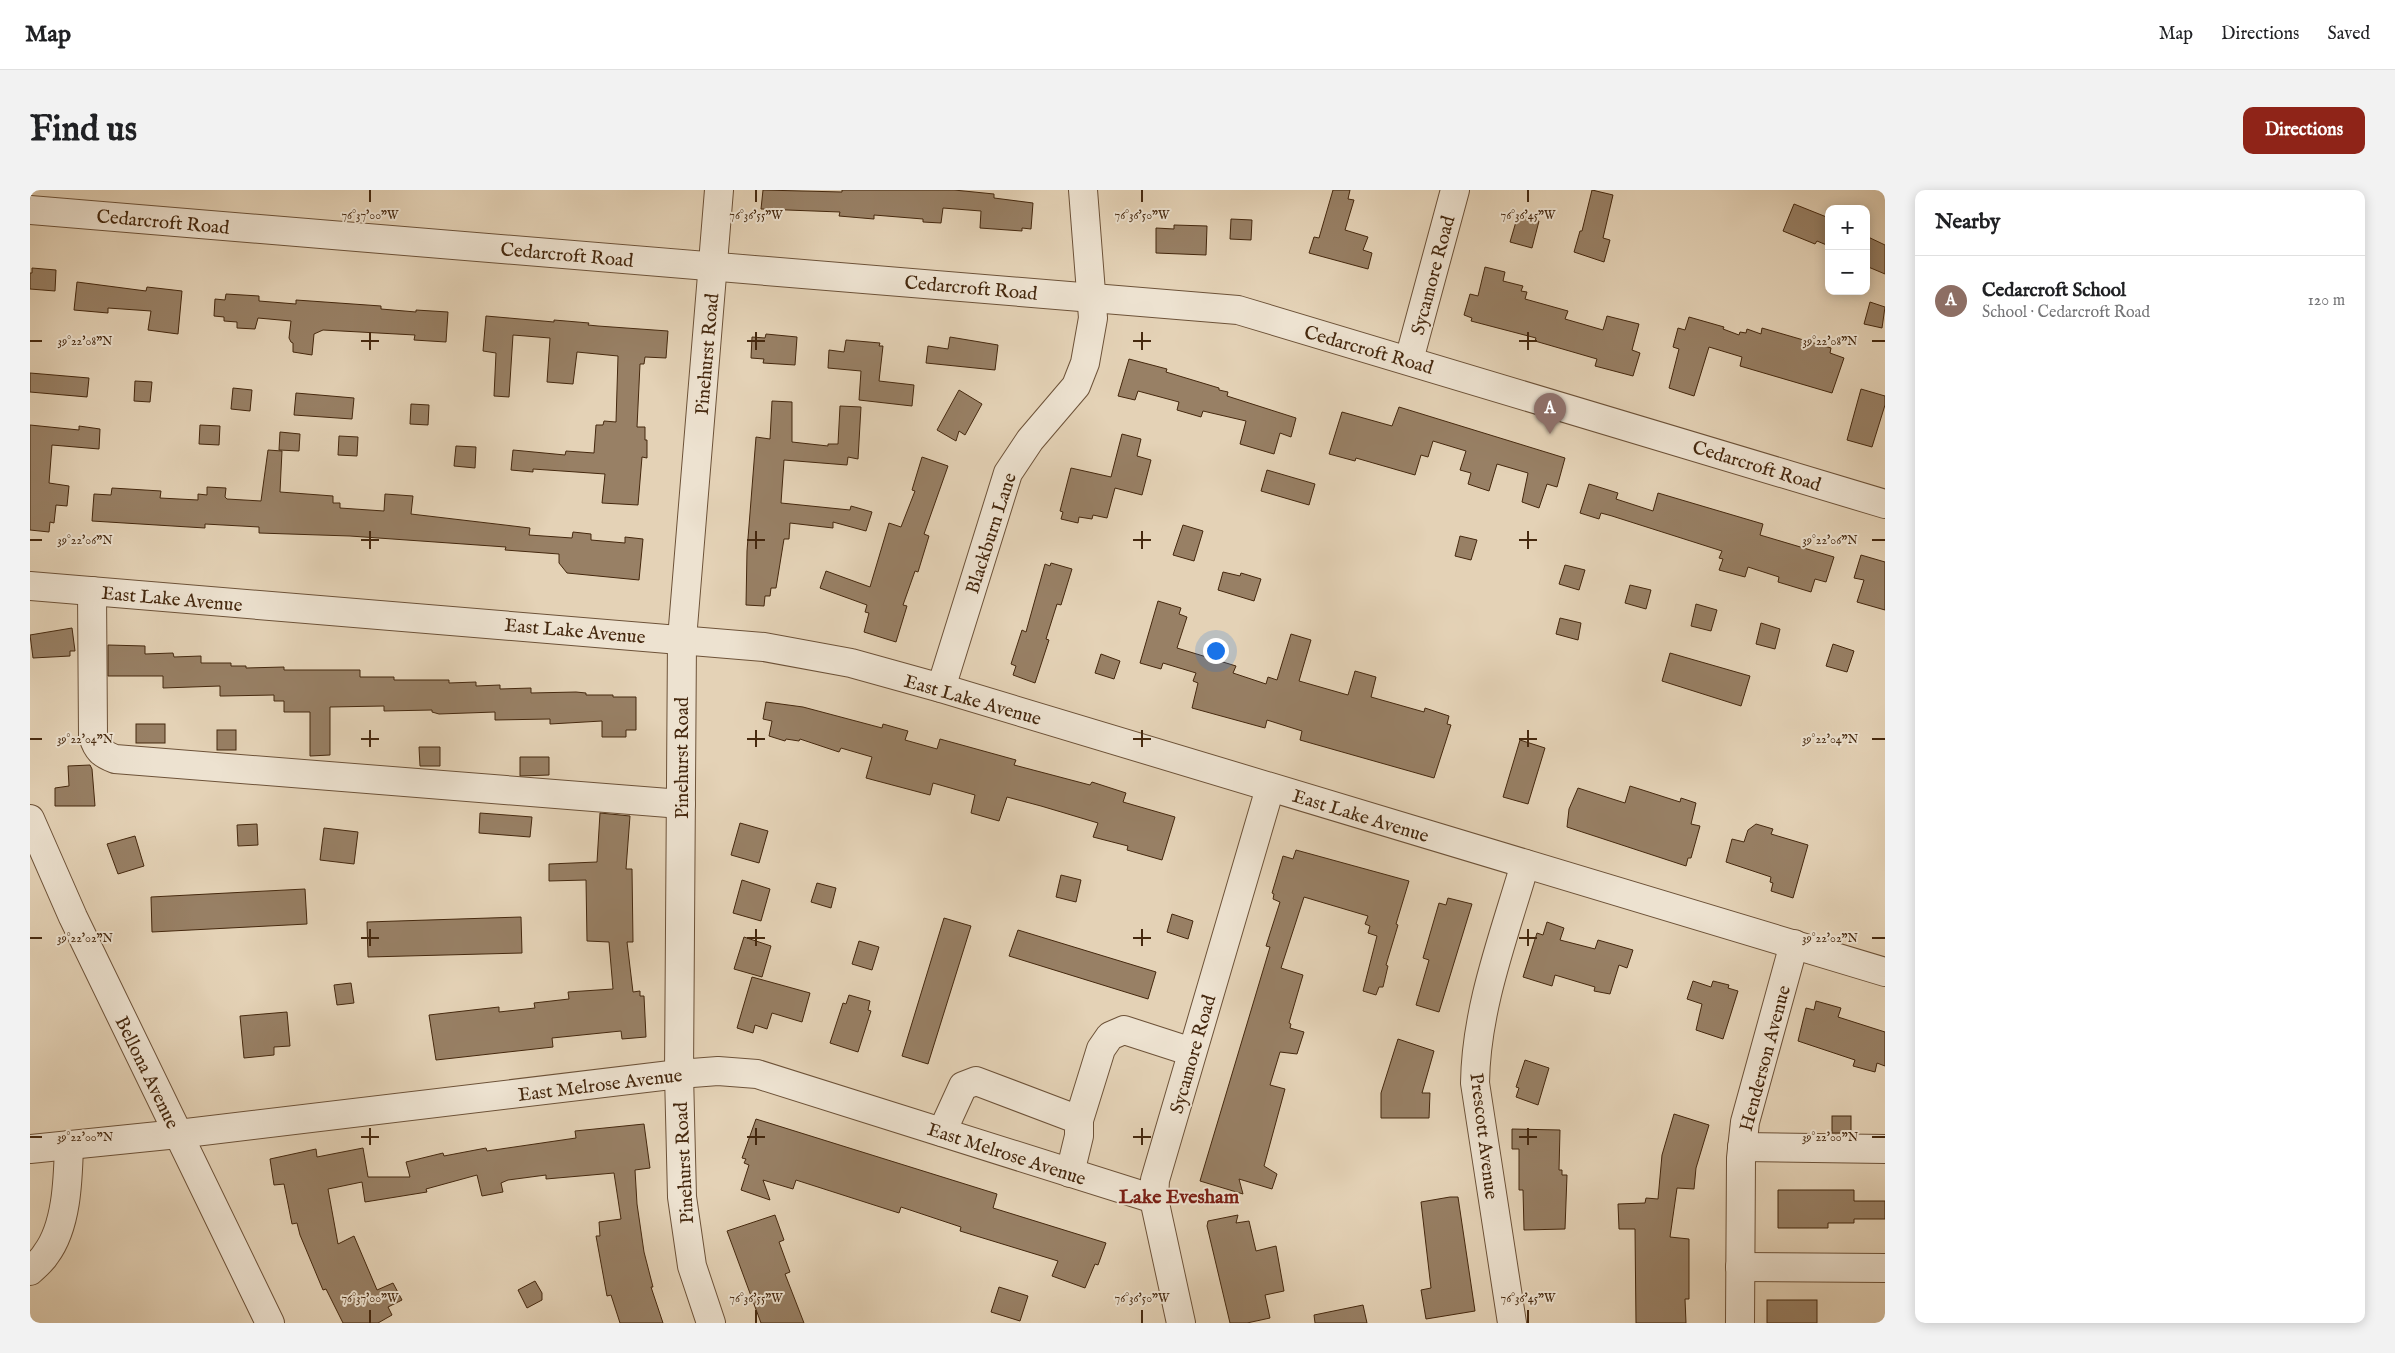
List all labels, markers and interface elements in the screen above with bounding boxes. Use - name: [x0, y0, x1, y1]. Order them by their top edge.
- text: Map: [25, 19, 71, 50]
- text: Map: [2159, 23, 2193, 46]
- text: Directions: [2221, 23, 2299, 46]
- text: Saved: [2327, 23, 2370, 46]
- button: Directions: [2243, 107, 2365, 154]
- text: Find us: [30, 108, 137, 153]
- street label: Cedarcroft Road: [95, 205, 231, 241]
- map controls: [1825, 205, 1870, 295]
- button: +: [1825, 205, 1870, 250]
- text: 76°37'00"W: [341, 208, 399, 223]
- text: 76°36'55"W: [729, 208, 783, 223]
- text: 76°36'50"W: [1115, 208, 1170, 223]
- text: 76°36'45"W: [1501, 208, 1556, 223]
- text: Nearby: [1935, 209, 2000, 236]
- street label: Sycamore Road: [1406, 212, 1462, 338]
- street label: Cedarcroft Road: [499, 238, 635, 274]
- button: −: [1825, 250, 1870, 295]
- street label: Cedarcroft Road: [903, 271, 1039, 307]
- text: Cedarcroft School: [1982, 279, 2126, 303]
- street label: Pinehurst Road: [691, 291, 725, 416]
- text: A: [1946, 291, 1956, 311]
- text: 120 m: [2308, 291, 2345, 311]
- text: School · Cedarcroft Road: [1982, 303, 2150, 323]
- street label: Cedarcroft Road: [1301, 321, 1437, 381]
- text: 39°22'08"N: [57, 334, 113, 349]
- text: 39°22'08"N: [1802, 334, 1858, 349]
- pin: A: [1534, 393, 1566, 434]
- street label: Cedarcroft Road: [1689, 436, 1825, 498]
- street label: Blackburn Lane: [961, 470, 1023, 597]
- text: 39°22'06"N: [57, 533, 113, 548]
- text: 39°22'06"N: [1802, 533, 1858, 548]
- street label: East Lake Avenue: [100, 582, 244, 618]
- street label: East Lake Avenue: [503, 614, 647, 650]
- your location: [1203, 638, 1229, 664]
- street label: East Lake Avenue: [901, 670, 1044, 732]
- street label: Pinehurst Road: [671, 696, 695, 819]
- text: 39°22'04"N: [57, 732, 114, 747]
- text: 39°22'04"N: [1802, 732, 1859, 747]
- street label: East Lake Avenue: [1289, 785, 1432, 849]
- text: 39°22'02"N: [57, 931, 114, 946]
- text: 39°22'02"N: [1802, 931, 1859, 946]
- street label: Henderson Avenue: [1735, 983, 1797, 1134]
- street label: Sycamore Road: [1165, 992, 1223, 1117]
- street label: Bellona Avenue: [109, 1013, 184, 1133]
- street label: East Melrose Avenue: [517, 1064, 684, 1108]
- street label: Prescott Avenue: [1463, 1072, 1503, 1201]
- street label: Pinehurst Road: [670, 1100, 700, 1224]
- street label: East Melrose Avenue: [924, 1118, 1089, 1192]
- text: 39°22'00"N: [57, 1130, 114, 1145]
- text: 39°22'00"N: [1802, 1130, 1859, 1145]
- district label: Lake Evesham: [1119, 1185, 1240, 1210]
- text: 76°37'00"W: [341, 1291, 399, 1306]
- text: 76°36'55"W: [729, 1291, 783, 1306]
- text: 76°36'50"W: [1115, 1291, 1170, 1306]
- text: 76°36'45"W: [1501, 1291, 1556, 1306]

